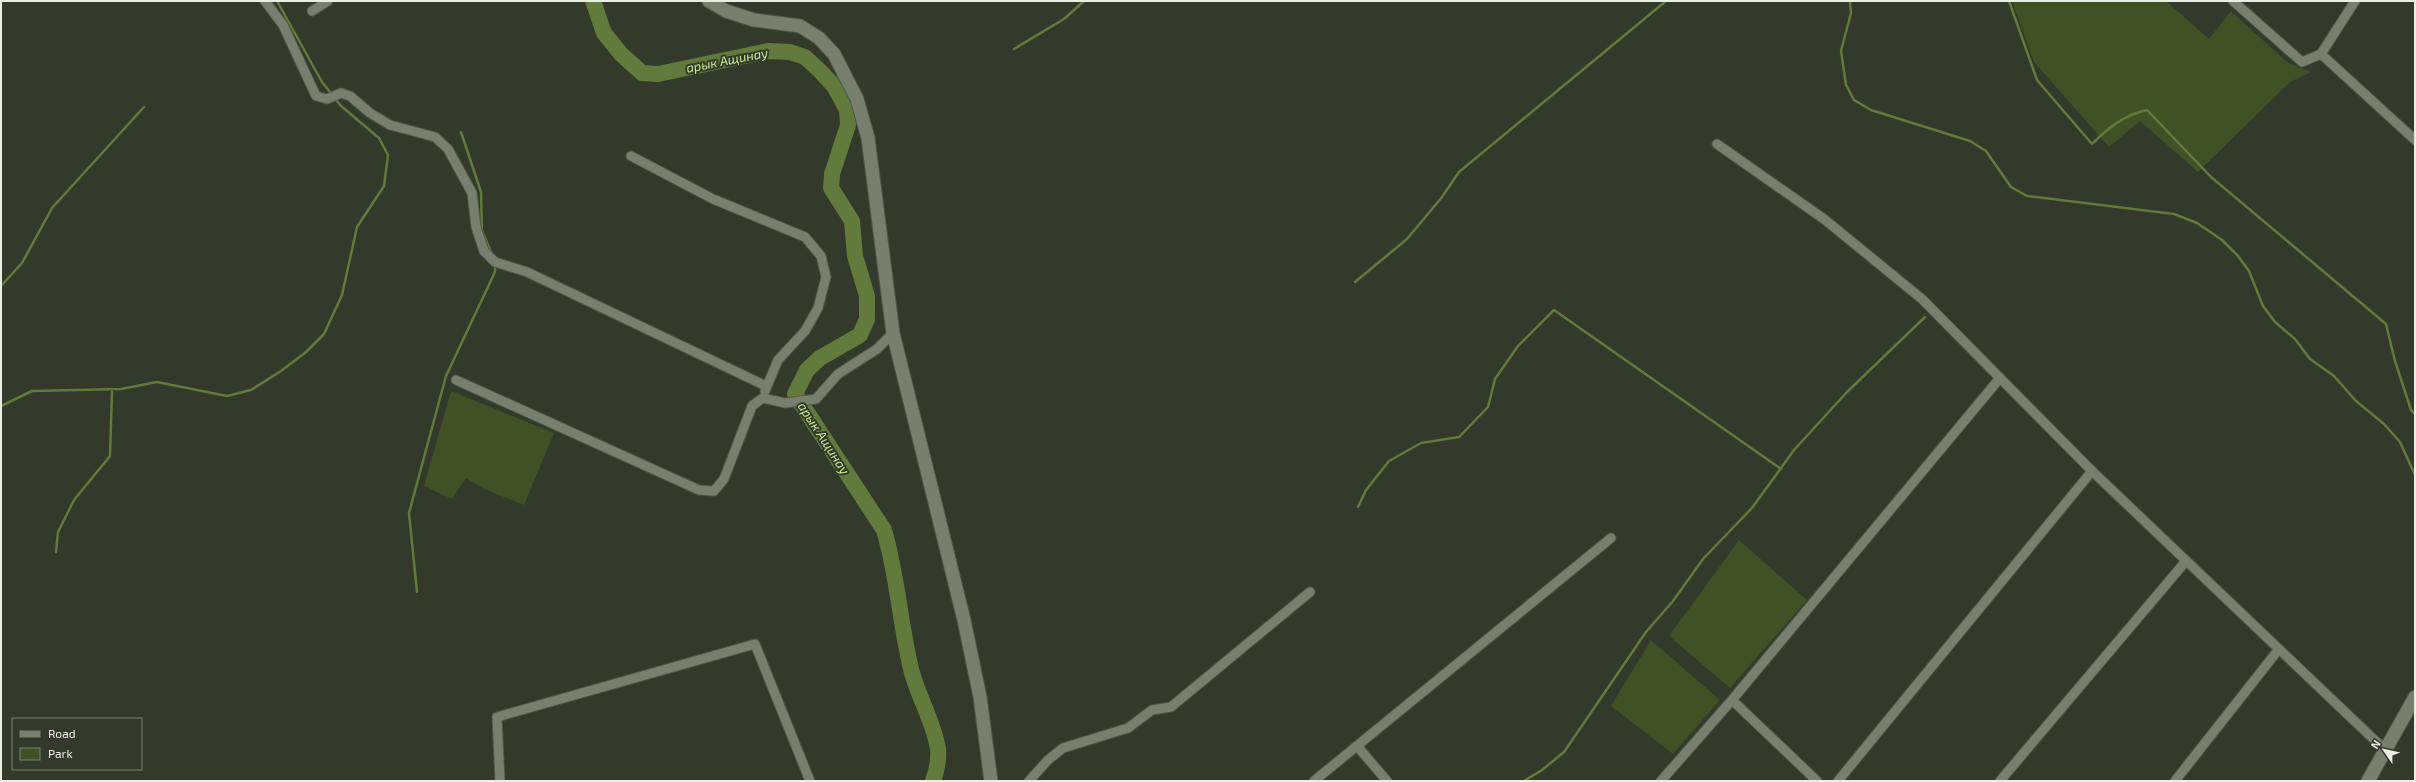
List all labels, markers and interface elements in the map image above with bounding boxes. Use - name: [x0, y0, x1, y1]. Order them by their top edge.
- water label: арык Ащинау: [685, 44, 769, 76]
- water label: арык Ащинау: [795, 399, 853, 477]
- legend: [12, 718, 142, 770]
- text: Road: [48, 726, 76, 740]
- north arrow: [2364, 730, 2404, 770]
- text: N: [2368, 737, 2383, 751]
- text: Park: [48, 746, 73, 760]

